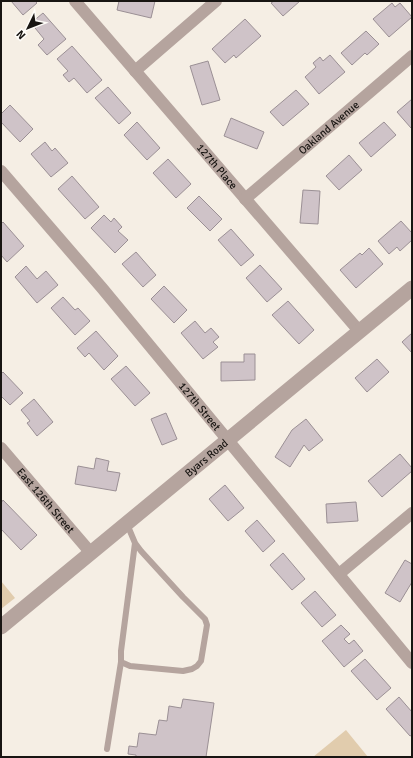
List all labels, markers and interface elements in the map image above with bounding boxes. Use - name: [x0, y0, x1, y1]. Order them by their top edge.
- north arrow: [8, 8, 48, 48]
- text: N: [14, 27, 28, 42]
- street label: Oakland Avenue: [296, 98, 362, 157]
- street label: 127th Place: [194, 141, 240, 192]
- street label: 127th Street: [176, 380, 223, 434]
- street label: Byars Road: [182, 436, 231, 480]
- street label: East 126th Street: [14, 465, 77, 536]

